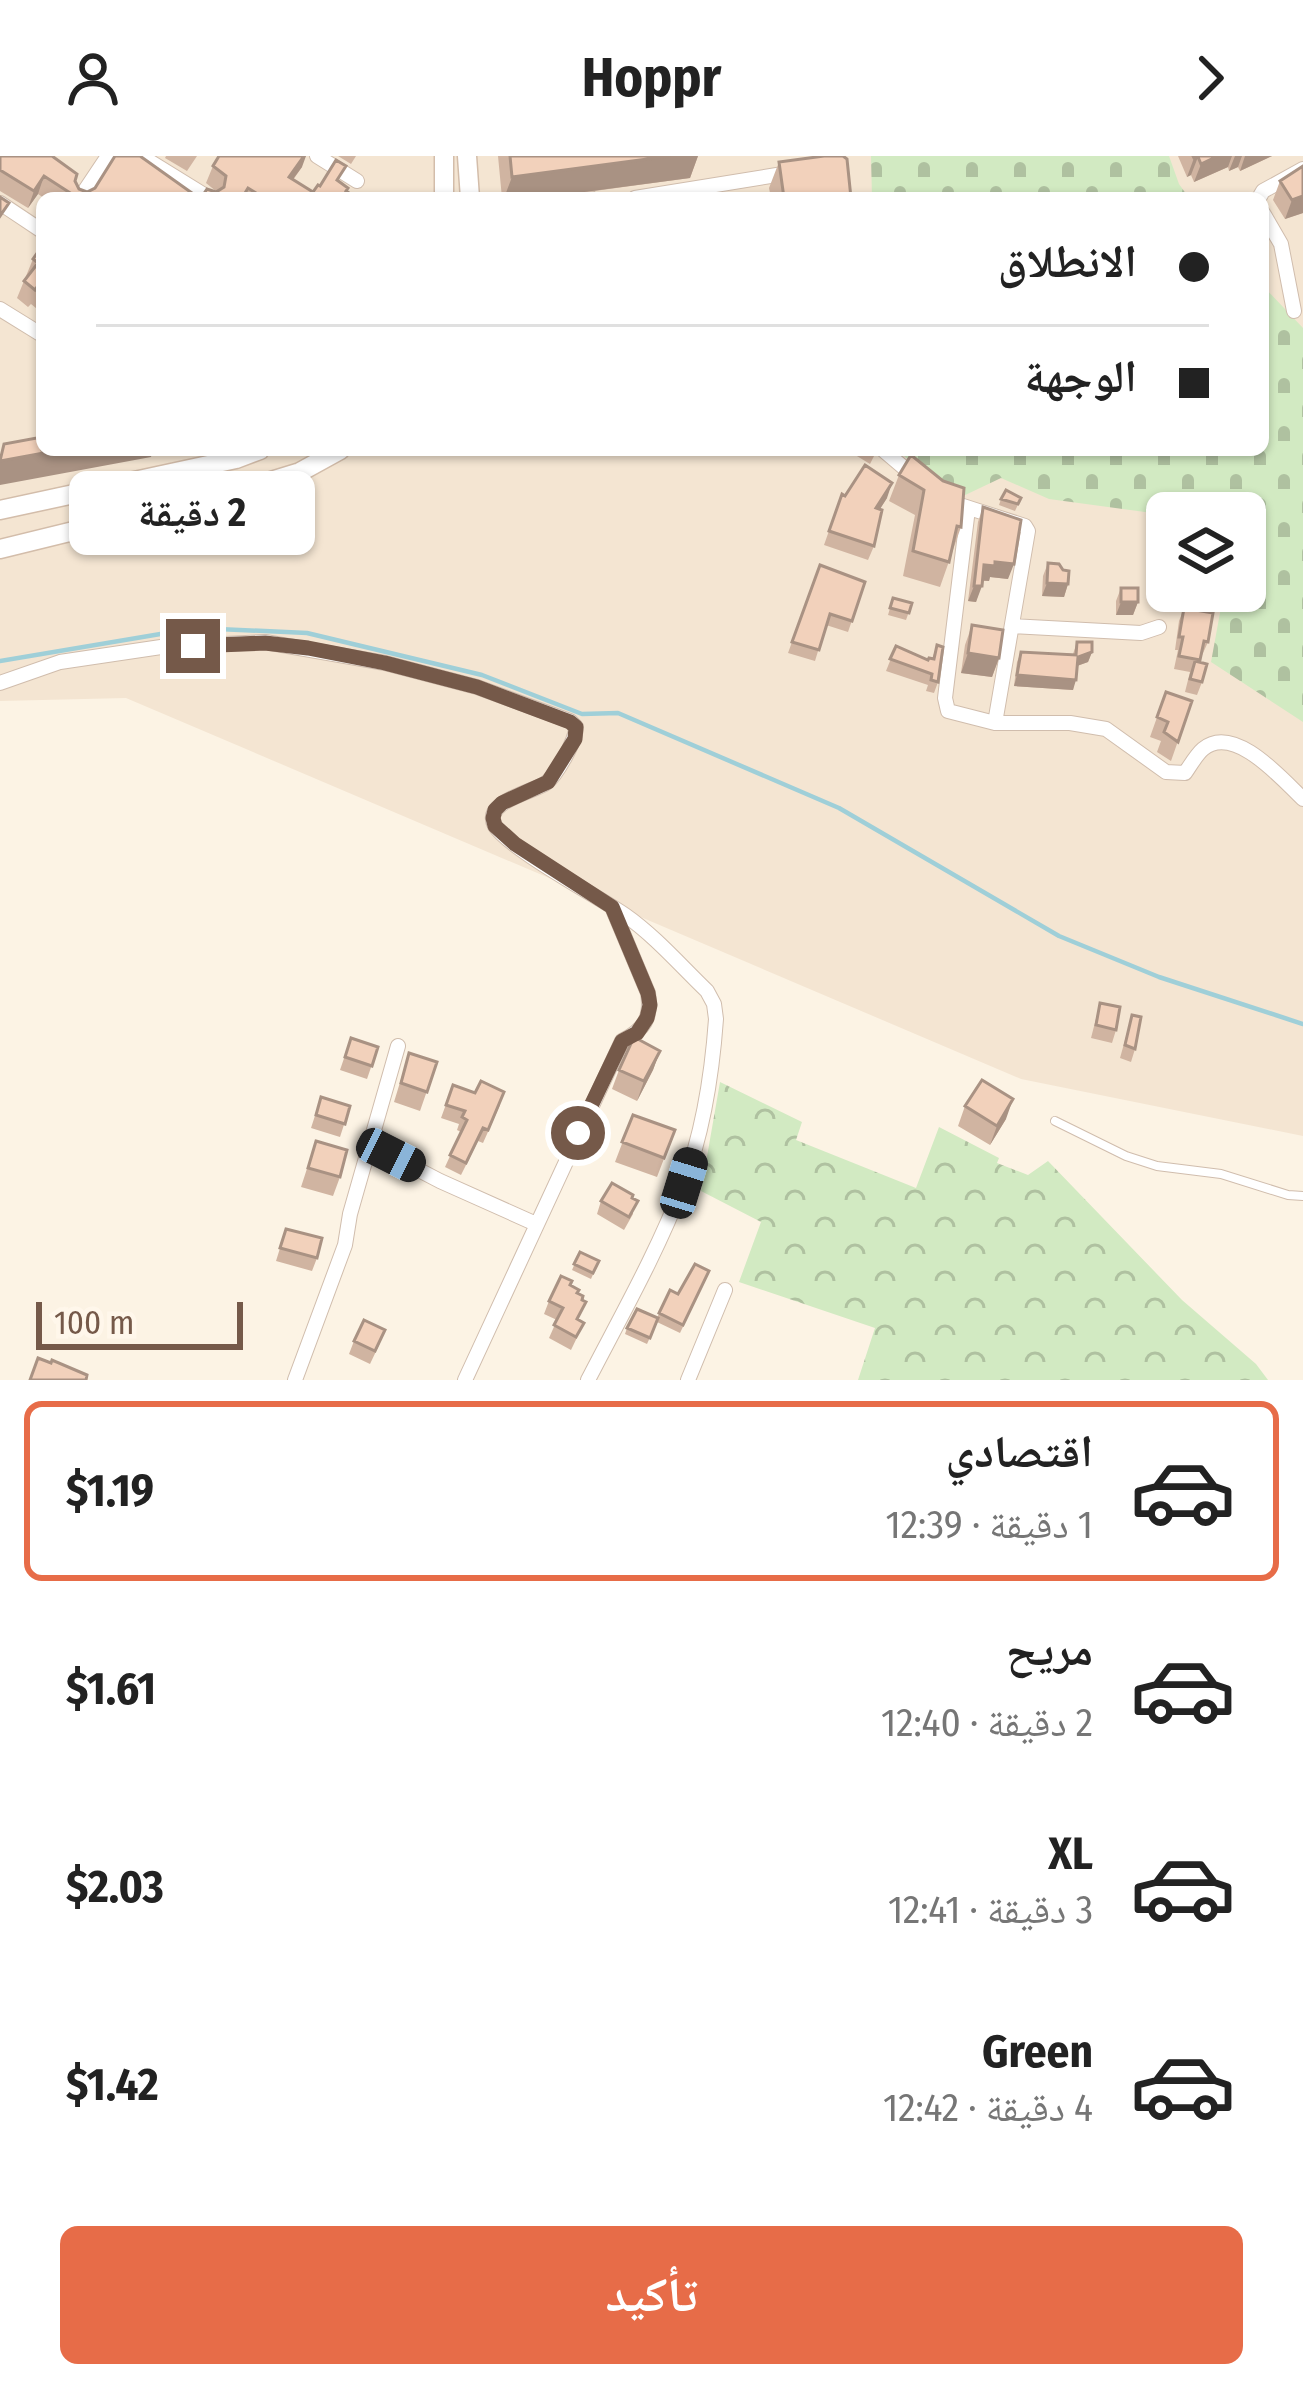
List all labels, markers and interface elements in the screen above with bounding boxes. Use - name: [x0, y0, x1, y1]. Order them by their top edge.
- icon: person: [60, 45, 126, 111]
- icon: forward: [1177, 45, 1243, 111]
- text: Hoppr: [582, 46, 721, 110]
- text: الانطلاق: [998, 235, 1137, 289]
- text: الوجهة: [1024, 350, 1137, 404]
- callout: 2 دقيقة: [70, 472, 316, 556]
- text: 2 دقيقة: [138, 490, 246, 536]
- map controls: [1146, 492, 1266, 612]
- button: layers: [1146, 492, 1266, 612]
- route end: [166, 619, 220, 673]
- route start: [551, 1106, 605, 1160]
- car: [351, 1123, 431, 1187]
- car: [656, 1143, 712, 1223]
- scale bar: [36, 1296, 243, 1349]
- text: 100 m: [54, 1303, 134, 1343]
- text: اقتصادي: [946, 1425, 1093, 1479]
- icon: car: [1129, 1437, 1237, 1545]
- text: $1.19: [66, 1464, 154, 1518]
- text: 1 دقيقة · 12:39: [886, 1502, 1093, 1548]
- text: مريح: [1006, 1623, 1093, 1677]
- icon: car: [1129, 1635, 1237, 1743]
- text: $1.61: [66, 1662, 156, 1716]
- text: 2 دقيقة · 12:40: [881, 1700, 1093, 1746]
- text: XL: [1048, 1827, 1093, 1881]
- icon: car: [1129, 1833, 1237, 1941]
- text: $2.03: [66, 1860, 164, 1914]
- text: 3 دقيقة · 12:41: [888, 1887, 1093, 1933]
- text: Green: [982, 2025, 1093, 2079]
- icon: car: [1129, 2031, 1237, 2139]
- text: $1.42: [66, 2058, 159, 2112]
- text: 4 دقيقة · 12:42: [883, 2085, 1093, 2131]
- button: تأكيد: [60, 2226, 1243, 2364]

